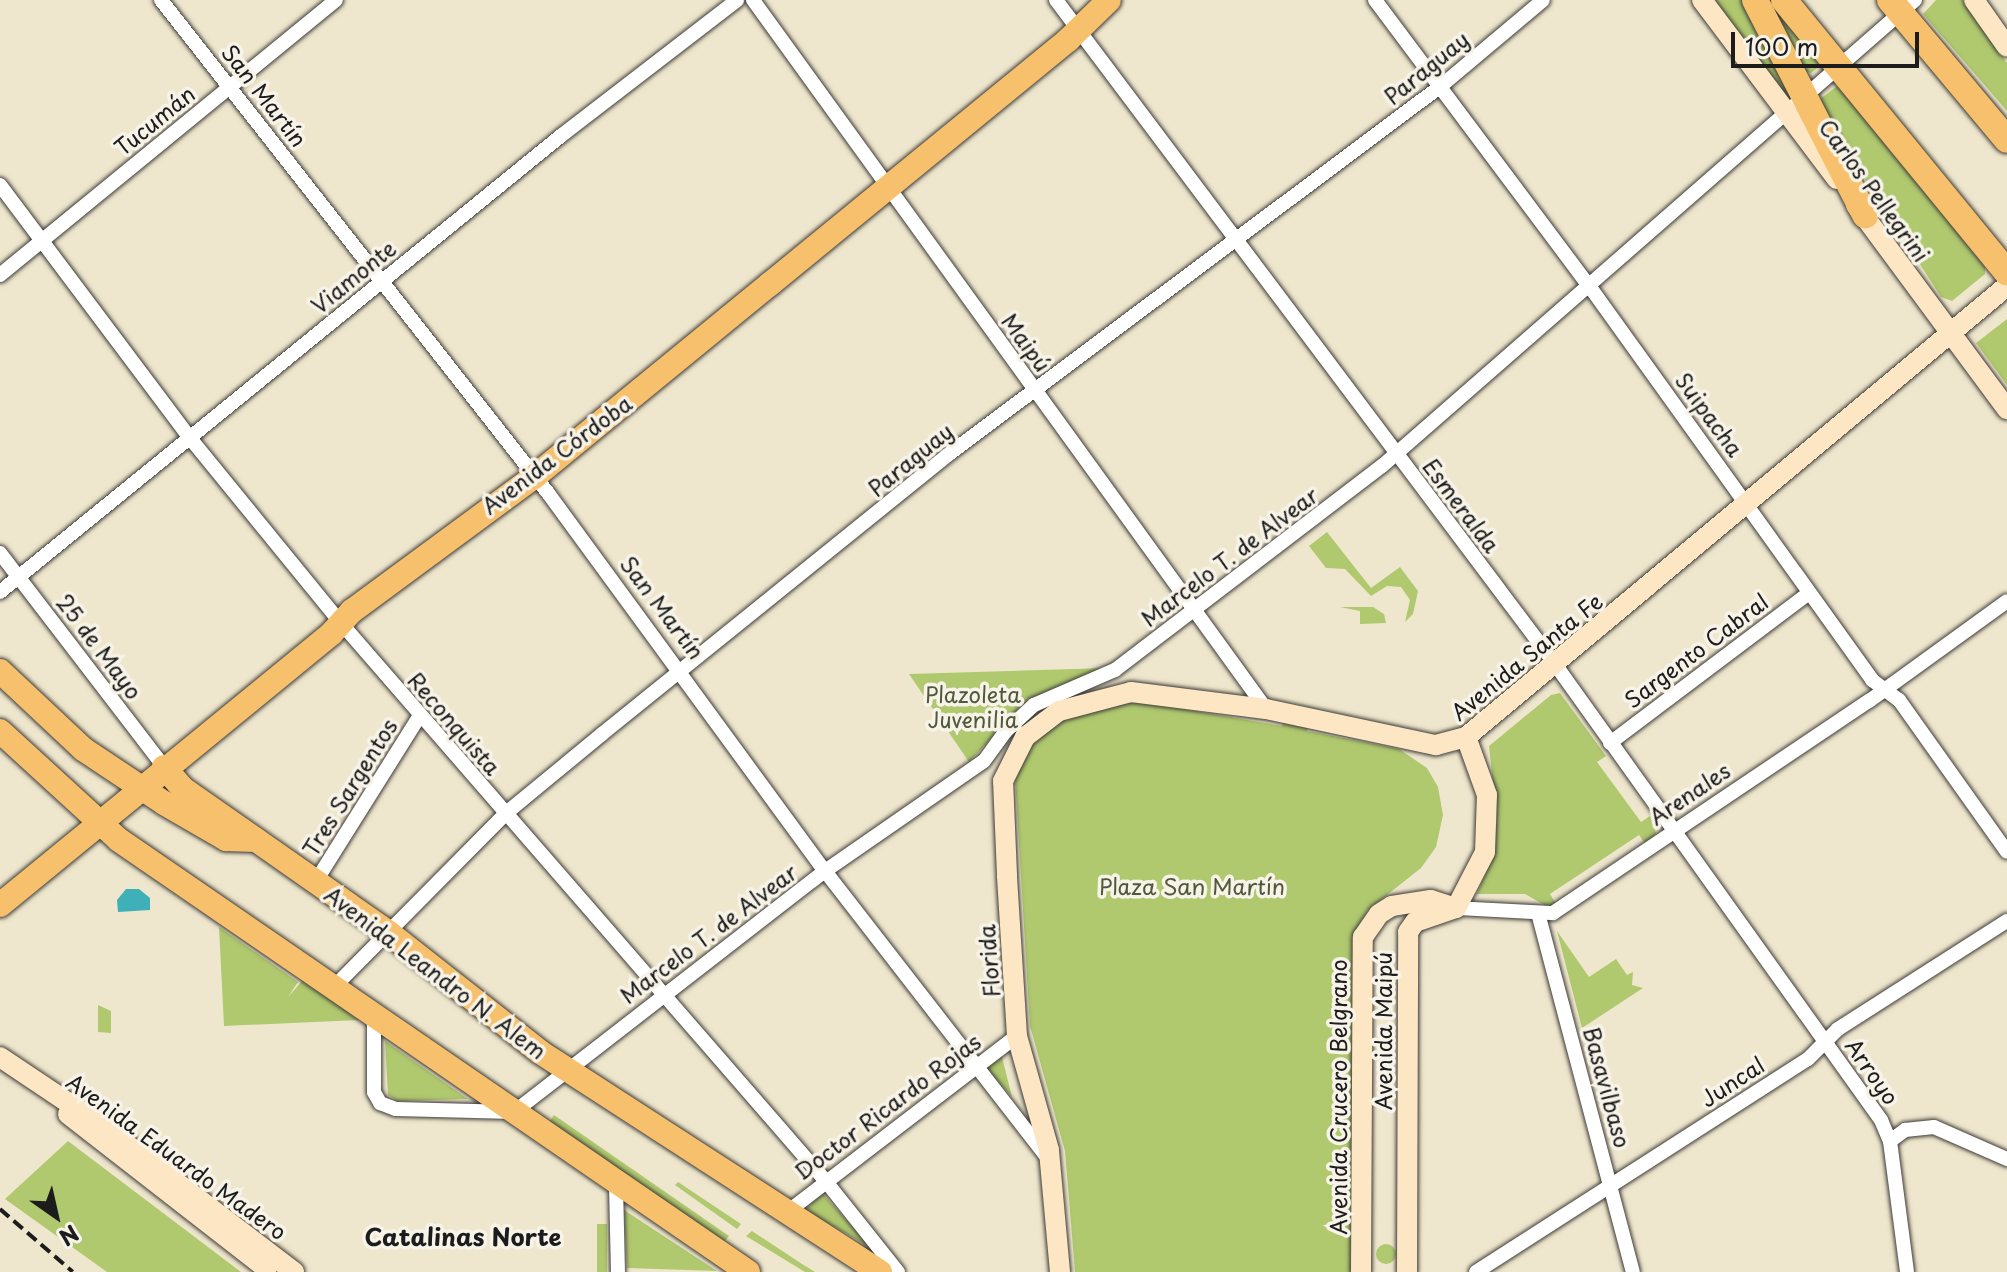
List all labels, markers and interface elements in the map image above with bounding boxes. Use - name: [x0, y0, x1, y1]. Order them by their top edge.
- scale bar: [1735, 16, 1923, 66]
- street label: Paraguay: [1378, 25, 1474, 109]
- text: 100 m: [1745, 28, 1818, 64]
- street label: San Martín: [217, 39, 313, 151]
- street label: Tucumán: [109, 80, 199, 160]
- street label: Carlos Pellegrini: [1814, 114, 1936, 266]
- street label: Viamonte: [306, 234, 400, 318]
- street label: Maipú: [997, 308, 1057, 376]
- street label: Suipacha: [1671, 367, 1749, 461]
- street label: Avenida Córdoba: [476, 389, 636, 519]
- street label: Paraguay: [862, 417, 958, 501]
- street label: Esmeralda: [1418, 453, 1506, 557]
- street label: Marcelo T. de Alvear: [1134, 480, 1324, 632]
- street label: San Martín: [616, 551, 710, 663]
- street label: 25 de Mayo: [51, 587, 149, 705]
- street label: Sargento Cabral: [1619, 587, 1773, 713]
- street label: Avenida Santa Fe: [1446, 588, 1606, 724]
- street label: Reconquista: [403, 666, 507, 780]
- park label: Plazoleta Juvenilia: [925, 680, 1021, 732]
- street label: Tres Sargentos: [296, 714, 402, 860]
- street label: Arenales: [1643, 756, 1735, 830]
- street label: Marcelo T. de Alvear: [613, 857, 803, 1009]
- park label: Plaza San Martín: [1100, 873, 1284, 899]
- street label: Avenida Leandro N. Alem: [320, 880, 552, 1064]
- street label: Florida: [972, 924, 1004, 998]
- street label: Avenida Maipú: [1370, 953, 1396, 1109]
- street label: Avenida Crucero Belgrano: [1325, 958, 1351, 1236]
- street label: Basavilbaso: [1579, 1024, 1637, 1150]
- street label: Doctor Ricardo Rojas: [789, 1028, 985, 1184]
- street label: Arroyo: [1841, 1033, 1905, 1109]
- street label: Juncal: [1695, 1051, 1769, 1111]
- street label: Avenida Eduardo Madero: [62, 1067, 292, 1245]
- north arrow: [16, 1176, 96, 1256]
- text: N: [53, 1218, 86, 1255]
- district label: Catalinas Norte: [365, 1223, 561, 1251]

